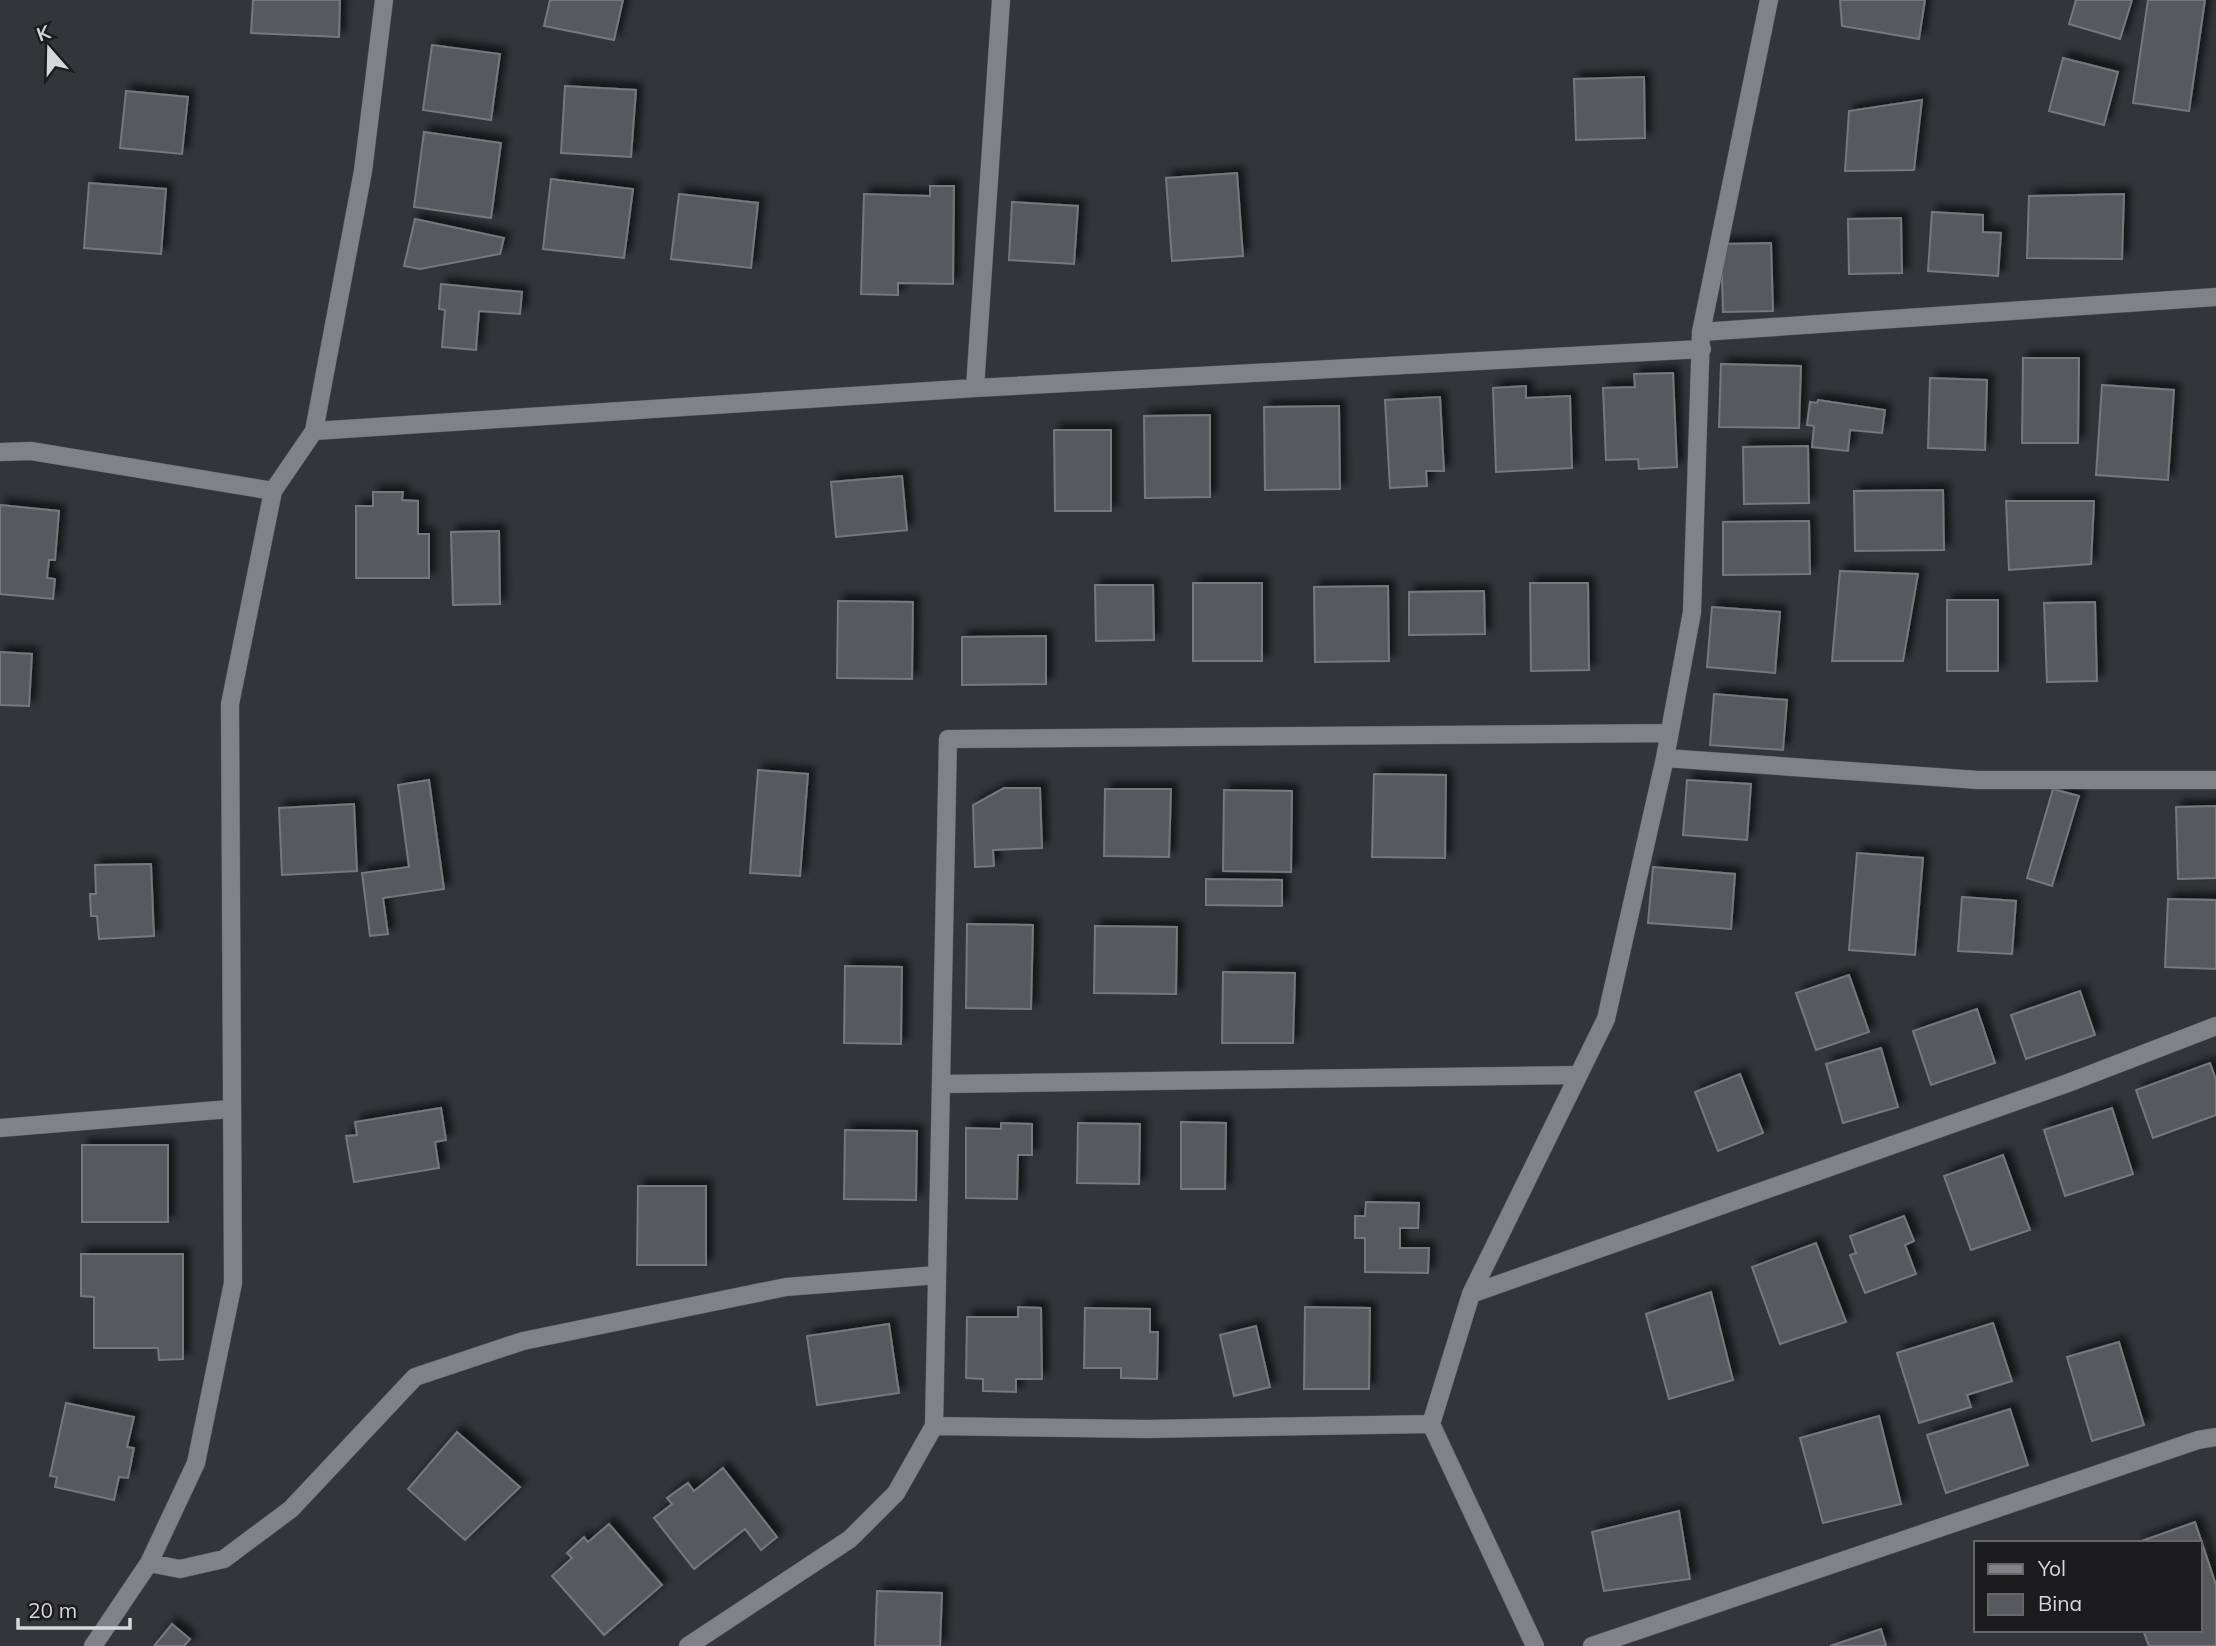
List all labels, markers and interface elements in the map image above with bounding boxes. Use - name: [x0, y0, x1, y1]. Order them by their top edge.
- north arrow: [14, 14, 84, 84]
- text: K: [33, 19, 54, 46]
- legend: [1974, 1541, 2202, 1632]
- text: Yol: [2037, 1555, 2066, 1581]
- scale bar: [18, 1586, 130, 1630]
- text: Bina: [2038, 1590, 2082, 1616]
- text: 20 m: [28, 1597, 77, 1623]

